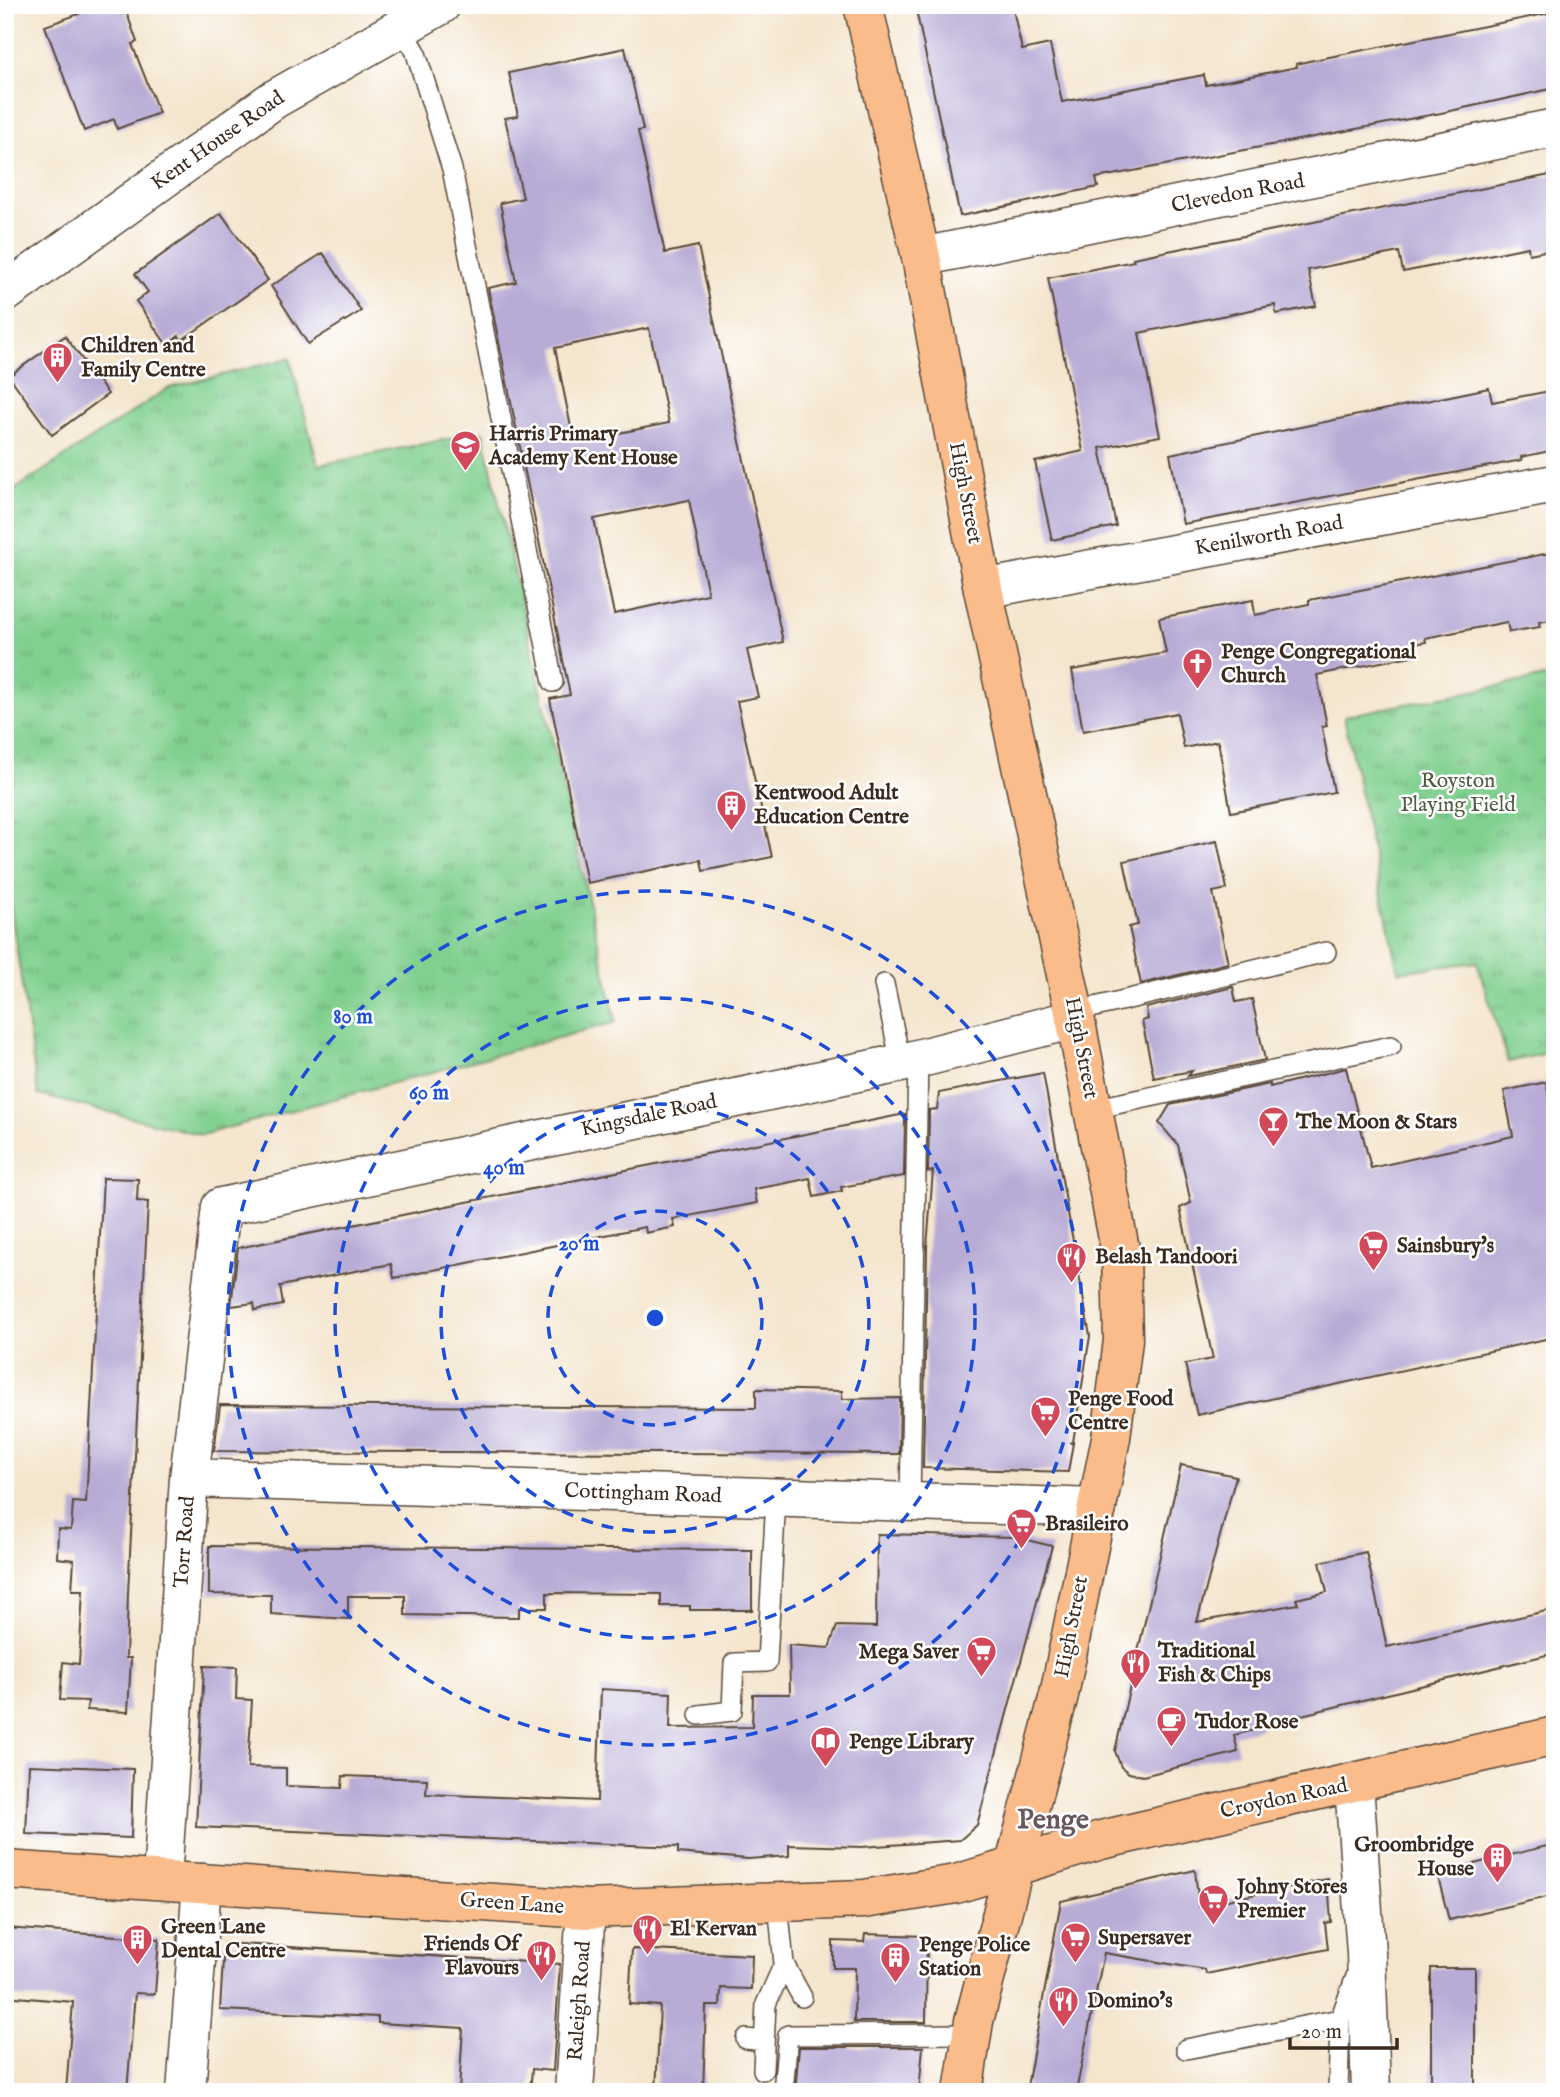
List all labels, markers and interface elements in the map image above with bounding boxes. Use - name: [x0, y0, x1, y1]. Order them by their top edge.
- street label: Kent House Road: [146, 85, 291, 197]
- street label: Clevedon Road: [1169, 168, 1308, 220]
- place label: Children and Family Centre: [81, 333, 206, 384]
- building icon: Children and Family Centre: [41, 341, 75, 385]
- place label: Harris Primary Academy Kent House: [488, 421, 678, 472]
- school or university icon: Harris Primary Academy Kent House: [449, 429, 483, 473]
- street label: High Street: [942, 440, 988, 546]
- street label: Kenilworth Road: [1193, 510, 1346, 562]
- place label: Penge Congregational Church: [1221, 639, 1417, 690]
- church icon: Penge Congregational Church: [1181, 647, 1215, 691]
- park label: Royston Playing Field: [1400, 768, 1516, 819]
- place label: Kentwood Adult Education Centre: [754, 780, 909, 831]
- building icon: Kentwood Adult Education Centre: [714, 788, 748, 832]
- street label: High Street: [1058, 995, 1104, 1101]
- text: 80 m: [333, 1004, 373, 1031]
- text: 60 m: [409, 1080, 450, 1107]
- street label: Kingsdale Road: [579, 1088, 720, 1144]
- bar icon: The Moon & Stars: [1256, 1105, 1290, 1149]
- place label: The Moon & Stars: [1295, 1109, 1457, 1136]
- text: 40 m: [483, 1155, 525, 1182]
- supermarket icon: Sainsbury's: [1357, 1229, 1391, 1273]
- text: 20 m: [559, 1231, 600, 1258]
- place label: Sainsbury's: [1397, 1233, 1494, 1260]
- restaurant icon: Belash Tandoori: [1055, 1240, 1089, 1284]
- place label: Belash Tandoori: [1095, 1244, 1238, 1271]
- centre of rings: [643, 1306, 667, 1330]
- place label: Penge Food Centre: [1068, 1386, 1174, 1437]
- supermarket icon: Penge Food Centre: [1028, 1394, 1062, 1438]
- street label: Cottingham Road: [564, 1478, 723, 1510]
- street label: Torr Road: [168, 1494, 202, 1589]
- supermarket icon: Brasileiro: [1005, 1507, 1039, 1551]
- place label: Brasileiro: [1045, 1511, 1129, 1538]
- street label: High Street: [1049, 1574, 1095, 1680]
- supermarket icon: Mega Saver: [965, 1635, 999, 1679]
- place label: Traditional Fish & Chips: [1157, 1638, 1271, 1689]
- place label: Mega Saver: [859, 1639, 959, 1666]
- restaurant icon: Traditional Fish & Chips: [1118, 1646, 1152, 1690]
- cafe icon: Tudor Rose: [1155, 1705, 1189, 1749]
- place label: Tudor Rose: [1194, 1709, 1299, 1736]
- library icon: Penge Library: [809, 1725, 843, 1769]
- place label: Penge Library: [849, 1729, 974, 1756]
- street label: Croydon Road: [1218, 1772, 1351, 1826]
- district label: Penge: [1017, 1803, 1089, 1838]
- place label: Groombridge House: [1354, 1832, 1474, 1883]
- building icon: Groombridge House: [1480, 1840, 1514, 1884]
- place label: Johny Stores Premier: [1234, 1874, 1347, 1925]
- supermarket icon: Johny Stores Premier: [1197, 1882, 1231, 1926]
- street label: Green Lane: [459, 1887, 565, 1921]
- restaurant icon: El Kervan: [630, 1912, 664, 1956]
- place label: Green Lane Dental Centre: [161, 1914, 286, 1965]
- place label: El Kervan: [670, 1916, 757, 1943]
- supermarket icon: Supersaver: [1058, 1921, 1092, 1965]
- building icon: Green Lane Dental Centre: [121, 1922, 155, 1966]
- place label: Supersaver: [1098, 1925, 1191, 1952]
- place label: Friends Of Flavours: [424, 1931, 522, 1982]
- place label: Penge Police Station: [919, 1932, 1031, 1983]
- restaurant icon: Friends Of Flavours: [525, 1939, 559, 1983]
- street label: Raleigh Road: [562, 1939, 598, 2062]
- building icon: Penge Police Station: [879, 1940, 913, 1984]
- restaurant icon: Domino's: [1047, 1984, 1081, 2028]
- place label: Domino's: [1087, 1988, 1173, 2015]
- scale bar: [1290, 2006, 1397, 2050]
- text: 20 m: [1301, 2019, 1342, 2046]

